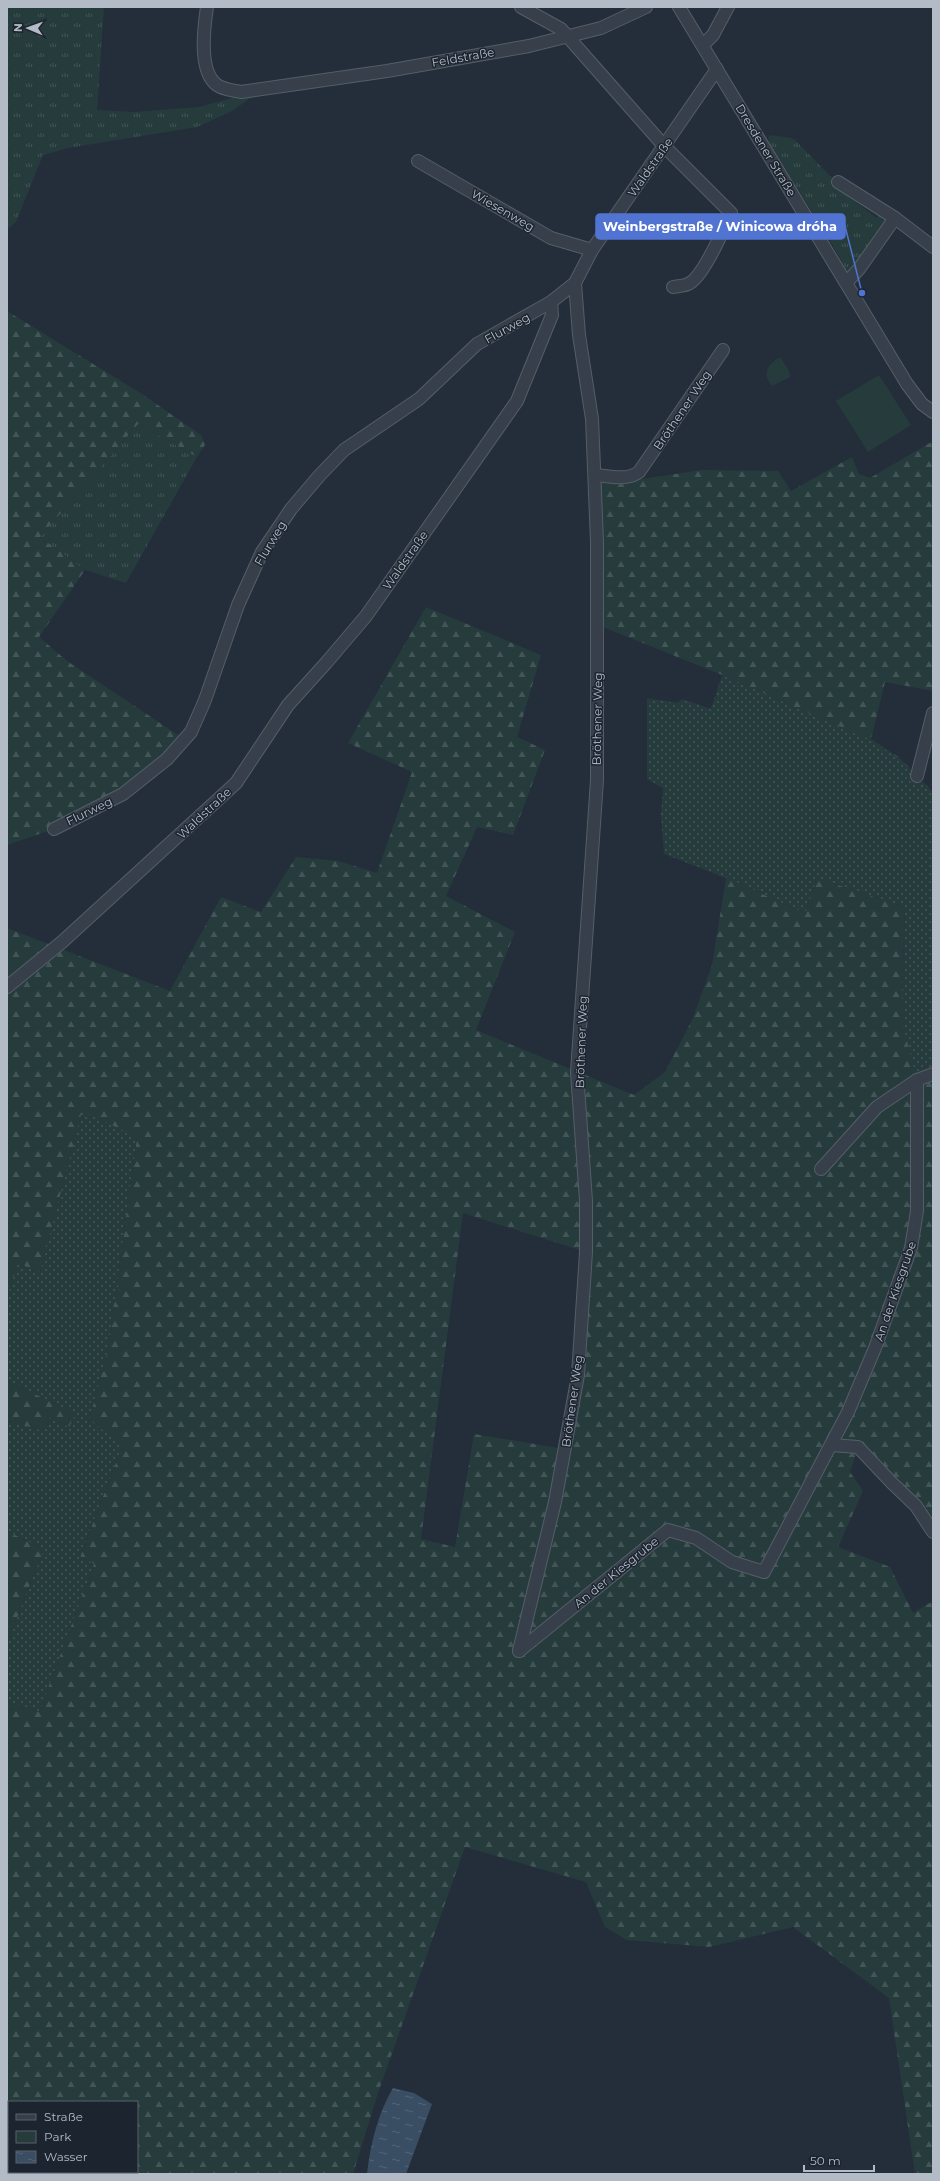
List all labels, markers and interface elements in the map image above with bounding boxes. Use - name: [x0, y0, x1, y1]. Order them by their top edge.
- north arrow: [8, 8, 48, 48]
- text: N: [11, 23, 25, 32]
- street label: Feldstraße: [430, 44, 496, 70]
- street label: Dresdener Straße: [732, 101, 800, 199]
- street label: Waldstraße: [624, 135, 676, 199]
- street label: Wiesenweg: [469, 186, 537, 234]
- callout: Weinbergstraße / Winicowa dróha: [596, 214, 845, 239]
- text: Weinbergstraße / Winicowa dróha: [603, 218, 837, 234]
- street label: Flurweg: [482, 309, 532, 347]
- street label: Bröthener Weg: [650, 367, 714, 453]
- street label: Flurweg: [251, 518, 289, 568]
- street label: Waldstraße: [379, 528, 431, 592]
- street label: Bröthener Weg: [589, 672, 605, 766]
- street label: Waldstraße: [174, 784, 234, 842]
- street label: Flurweg: [63, 793, 115, 829]
- street label: Bröthener Weg: [572, 995, 590, 1089]
- street label: An der Kiesgrube: [871, 1239, 919, 1343]
- street label: Bröthener Weg: [558, 1354, 586, 1448]
- street label: An der Kiesgrube: [571, 1533, 661, 1611]
- legend: [8, 2101, 138, 2173]
- text: Straße: [44, 2109, 83, 2124]
- text: Park: [44, 2129, 72, 2144]
- scale bar: [804, 2147, 874, 2173]
- text: Wasser: [44, 2149, 88, 2164]
- text: 50 m: [810, 2153, 841, 2168]

